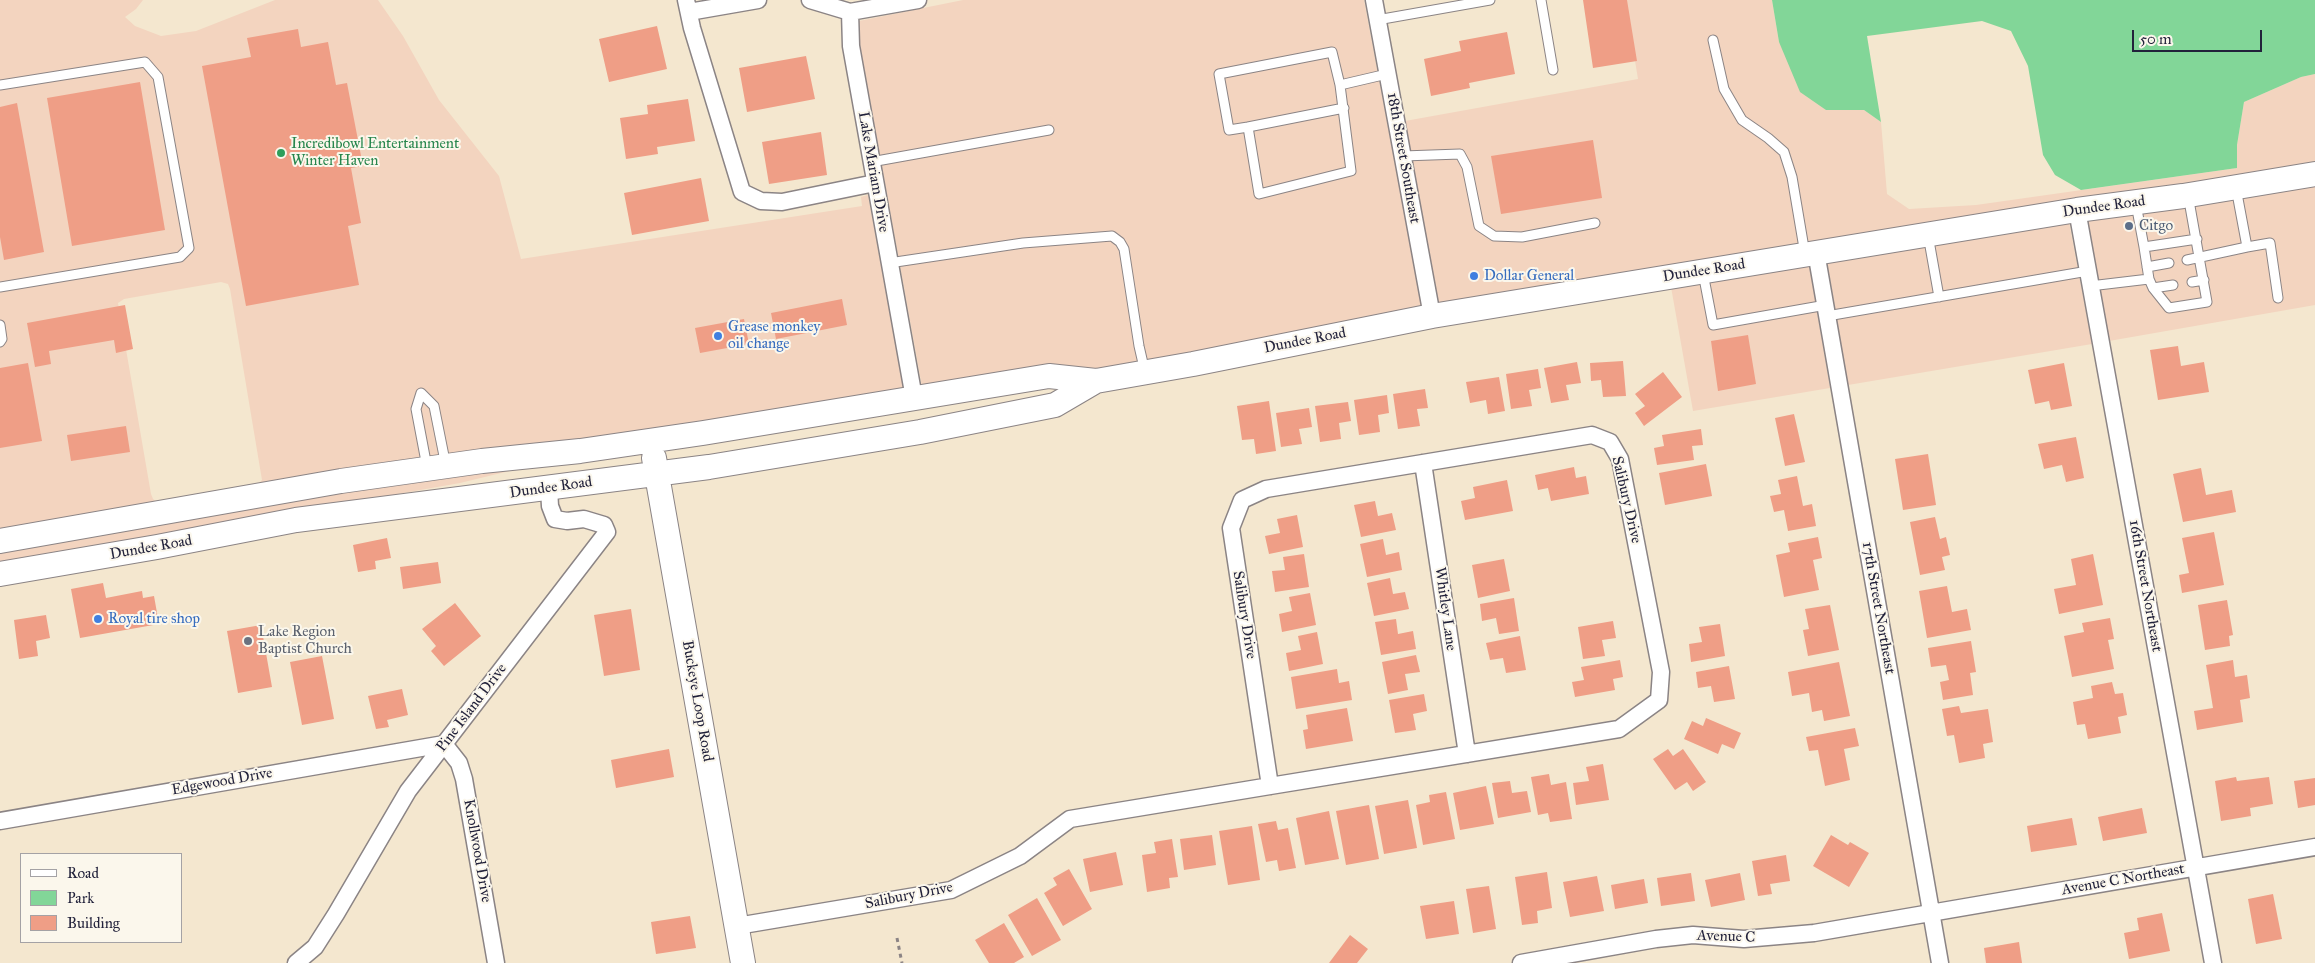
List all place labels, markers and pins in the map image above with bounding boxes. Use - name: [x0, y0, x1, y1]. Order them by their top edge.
- place label: Incredibowl Entertainment Winter Haven: [291, 135, 459, 170]
- marker: Incredibowl Entertainment Winter Haven: [275, 147, 287, 159]
- place label: Citgo: [2139, 217, 2173, 235]
- marker: Citgo: [2123, 220, 2135, 232]
- place label: Dollar General: [1484, 267, 1574, 285]
- marker: Dollar General: [1468, 270, 1480, 282]
- place label: Grease monkey oil change: [728, 318, 820, 353]
- marker: Grease monkey oil change: [712, 330, 724, 342]
- place label: Royal tire shop: [108, 610, 200, 628]
- marker: Royal tire shop: [92, 613, 104, 625]
- place label: Lake Region Baptist Church: [258, 623, 352, 658]
- marker: Lake Region Baptist Church: [242, 635, 254, 647]

